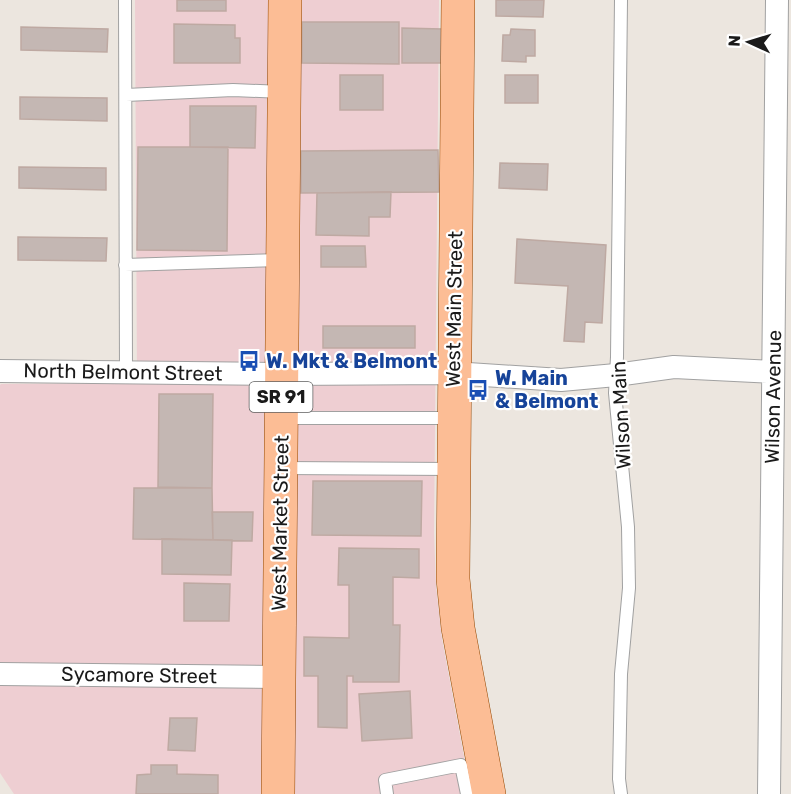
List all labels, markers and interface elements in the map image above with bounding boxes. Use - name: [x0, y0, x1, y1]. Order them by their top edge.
- north arrow: [719, 12, 779, 72]
- text: N: [725, 35, 744, 47]
- street label: West Main Street: [441, 230, 467, 387]
- street label: Wilson Avenue: [760, 330, 786, 464]
- bus stop icon: W. Mkt & Belmont: [237, 349, 261, 373]
- place label: W. Mkt & Belmont: [266, 349, 437, 373]
- street label: North Belmont Street: [23, 358, 223, 386]
- street label: Wilson Main: [606, 360, 636, 470]
- place label: W. Main & Belmont: [495, 366, 598, 413]
- bus stop icon: W. Main & Belmont: [466, 378, 490, 402]
- road number: SR 91: [250, 382, 312, 412]
- street label: West Market Street: [266, 435, 294, 611]
- street label: Sycamore Street: [61, 662, 217, 688]

